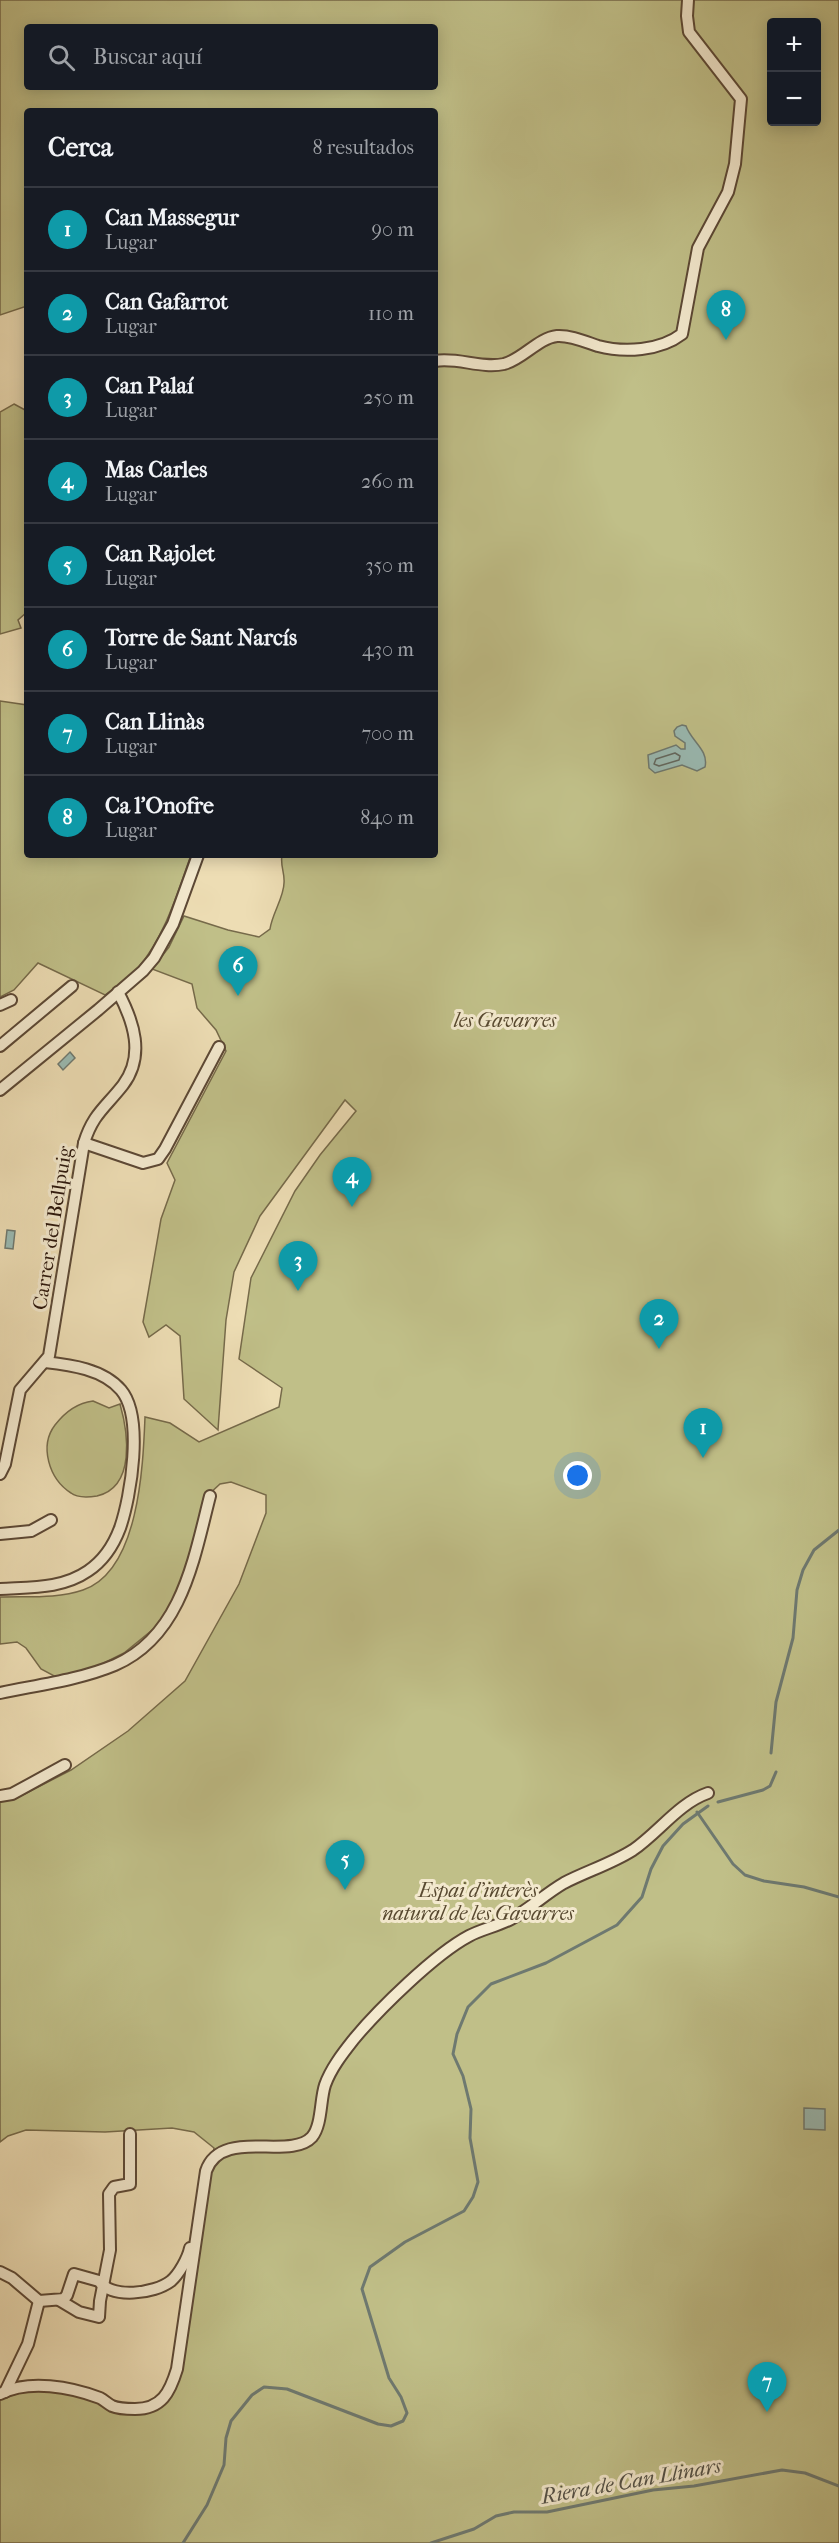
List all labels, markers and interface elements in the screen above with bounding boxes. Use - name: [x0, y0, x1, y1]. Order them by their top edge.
- map controls: [767, 18, 821, 126]
- button: +: [767, 18, 821, 72]
- search box: [24, 24, 438, 90]
- icon: search: [45, 41, 78, 74]
- text: Buscar aquí: [93, 44, 202, 70]
- button: −: [767, 72, 821, 126]
- text: Cerca: [48, 132, 113, 163]
- text: 8 resultados: [312, 136, 414, 159]
- text: Can Massegur: [105, 205, 239, 231]
- text: 1: [64, 218, 71, 241]
- text: 90 m: [372, 218, 414, 241]
- text: Lugar: [105, 231, 157, 254]
- text: Can Gafarrot: [105, 289, 228, 315]
- pin: 8: [706, 290, 746, 340]
- text: 2: [62, 302, 73, 325]
- text: 110 m: [368, 302, 414, 325]
- text: Lugar: [105, 315, 157, 338]
- text: Can Palaí: [105, 373, 193, 399]
- text: 3: [63, 386, 72, 409]
- text: 250 m: [363, 386, 414, 409]
- text: Lugar: [105, 399, 157, 422]
- text: Mas Carles: [105, 457, 207, 483]
- text: 4: [62, 470, 73, 493]
- text: 260 m: [361, 470, 414, 493]
- text: Lugar: [105, 483, 157, 506]
- text: Can Rajolet: [105, 541, 215, 567]
- text: 5: [63, 554, 72, 577]
- text: 350 m: [365, 554, 414, 577]
- text: Lugar: [105, 567, 157, 590]
- text: Torre de Sant Narcís: [105, 625, 297, 651]
- text: 6: [62, 638, 73, 661]
- text: 430 m: [362, 638, 414, 661]
- text: Lugar: [105, 651, 157, 674]
- text: Can Llinàs: [105, 709, 204, 735]
- text: 7: [63, 722, 72, 745]
- text: 700 m: [361, 722, 414, 745]
- text: Lugar: [105, 735, 157, 758]
- text: Ca l'Onofre: [105, 793, 214, 819]
- text: 8: [62, 806, 73, 829]
- text: 840 m: [360, 806, 414, 829]
- text: Lugar: [105, 819, 157, 842]
- pin: 6: [218, 946, 258, 996]
- park label: les Gavarres: [453, 1009, 557, 1032]
- street label: Carrer del Bellpuig: [28, 1144, 77, 1311]
- pin: 4: [332, 1158, 372, 1207]
- pin: 3: [278, 1242, 318, 1291]
- pin: 2: [640, 1300, 678, 1349]
- pin: 1: [684, 1408, 722, 1458]
- your location: [563, 1461, 592, 1490]
- pin: 5: [326, 1840, 364, 1890]
- park label: Espai d'interès natural de les Gavarres: [382, 1879, 575, 1925]
- pin: 7: [748, 2362, 786, 2412]
- water label: Riera de Can Llinars: [537, 2453, 723, 2509]

